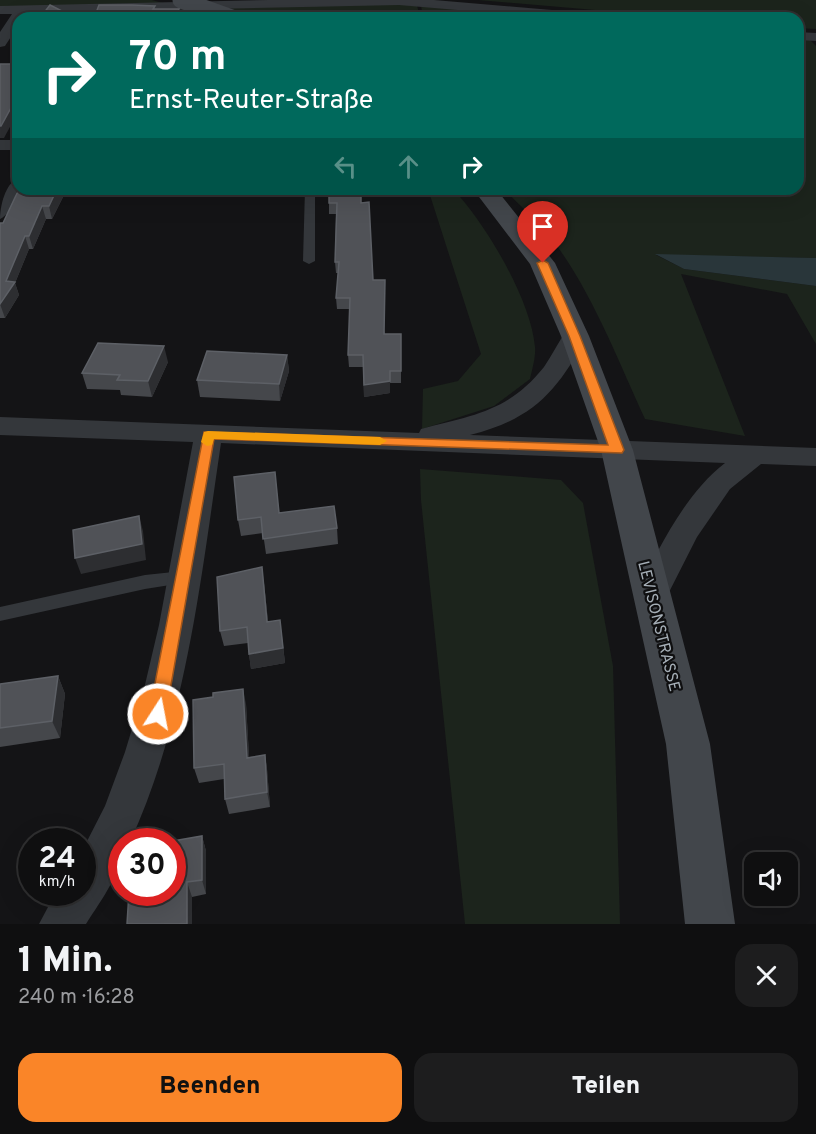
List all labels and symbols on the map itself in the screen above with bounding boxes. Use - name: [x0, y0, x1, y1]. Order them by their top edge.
- pin: [517, 201, 568, 263]
- street label: LEVISONSTRASSE: [632, 559, 684, 694]
- position arrow: [126, 682, 190, 746]
- speed limit sign: 30: [108, 828, 186, 906]

